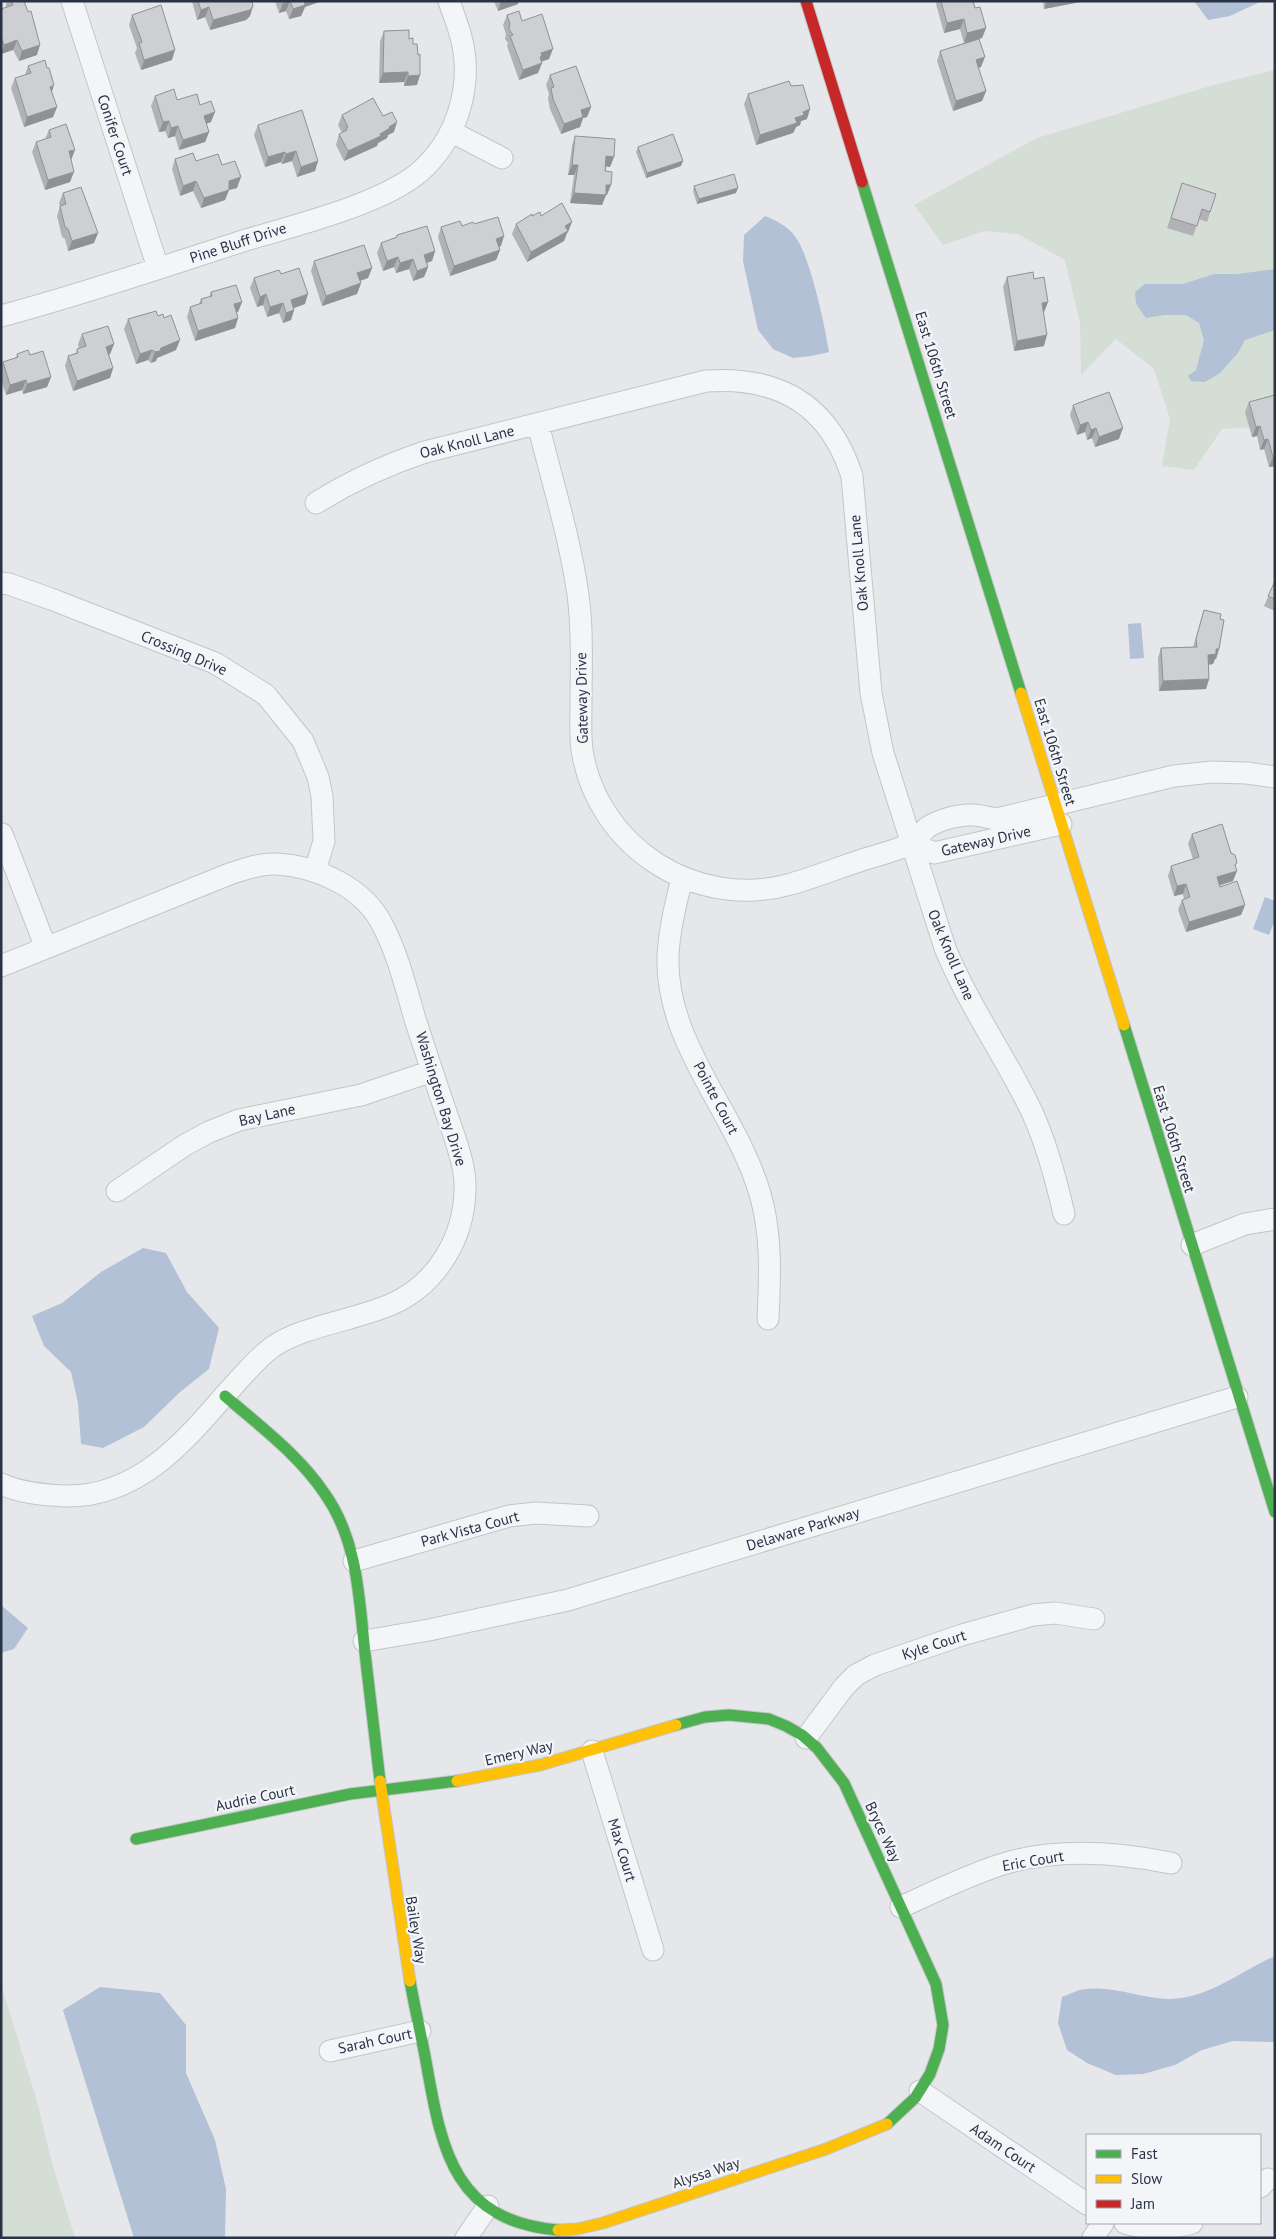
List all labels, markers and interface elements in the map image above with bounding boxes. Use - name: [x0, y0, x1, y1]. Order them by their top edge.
- street label: Conifer Court: [93, 92, 138, 178]
- street label: Pine Bluff Drive: [187, 218, 289, 267]
- street label: East 106th Street: [911, 309, 962, 421]
- street label: Oak Knoll Lane: [418, 421, 516, 462]
- street label: Oak Knoll Lane: [845, 514, 872, 612]
- street label: Crossing Drive: [138, 626, 230, 679]
- street label: Gateway Drive: [571, 652, 592, 744]
- street label: East 106th Street: [1030, 696, 1081, 808]
- street label: Gateway Drive: [939, 821, 1033, 860]
- street label: Oak Knoll Lane: [924, 906, 979, 1003]
- street label: Washington Bay Drive: [412, 1029, 471, 1168]
- street label: Pointe Court: [689, 1058, 743, 1137]
- street label: East 106th Street: [1149, 1083, 1200, 1195]
- street label: Bay Lane: [237, 1099, 297, 1130]
- street label: Delaware Parkway: [744, 1502, 862, 1555]
- street label: Park Vista Court: [419, 1506, 521, 1551]
- street label: Kyle Court: [899, 1625, 968, 1664]
- street label: Emery Way: [483, 1735, 555, 1770]
- street label: Audrie Court: [214, 1780, 296, 1815]
- street label: Bryce Way: [861, 1798, 906, 1865]
- street label: Max Court: [604, 1816, 641, 1884]
- street label: Eric Court: [1001, 1846, 1065, 1875]
- street label: Bailey Way: [402, 1895, 431, 1965]
- street label: Sarah Court: [336, 2023, 414, 2058]
- street label: Adam Court: [967, 2119, 1040, 2177]
- legend: [1086, 2134, 1261, 2224]
- text: Fast: [1131, 2144, 1158, 2163]
- street label: Alyssa Way: [670, 2153, 742, 2192]
- text: Slow: [1131, 2169, 1162, 2188]
- text: Jam: [1130, 2194, 1155, 2213]

